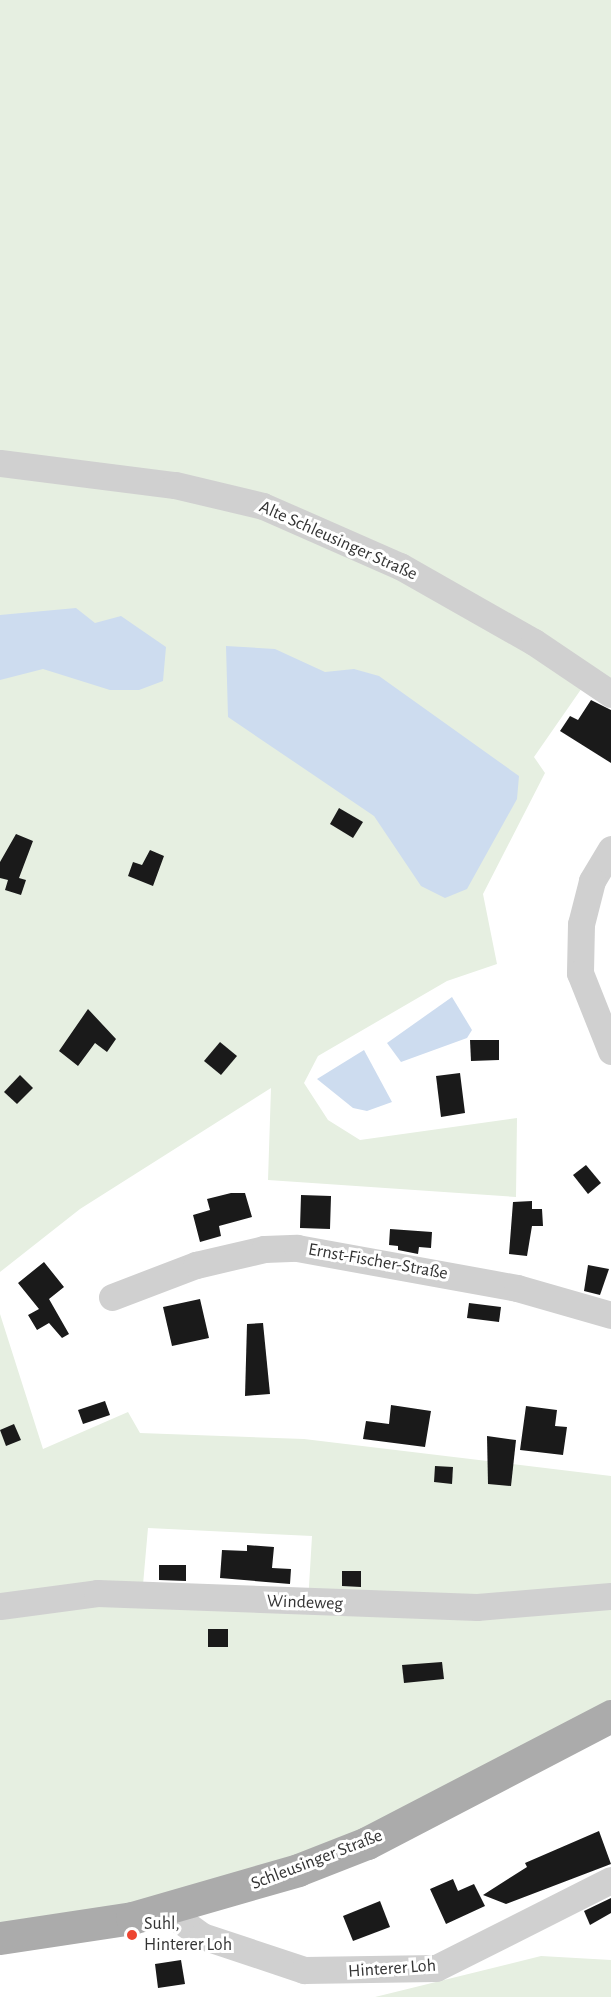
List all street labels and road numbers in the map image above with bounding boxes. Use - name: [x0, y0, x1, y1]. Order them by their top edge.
- street label: Alte Schleusinger Straße: [256, 496, 420, 586]
- street label: Ernst-Fischer-Straße: [307, 1239, 449, 1285]
- street label: Windeweg: [267, 1591, 343, 1615]
- street label: Schleusinger Straße: [248, 1825, 386, 1895]
- street label: Hinterer Loh: [347, 1955, 437, 1983]

